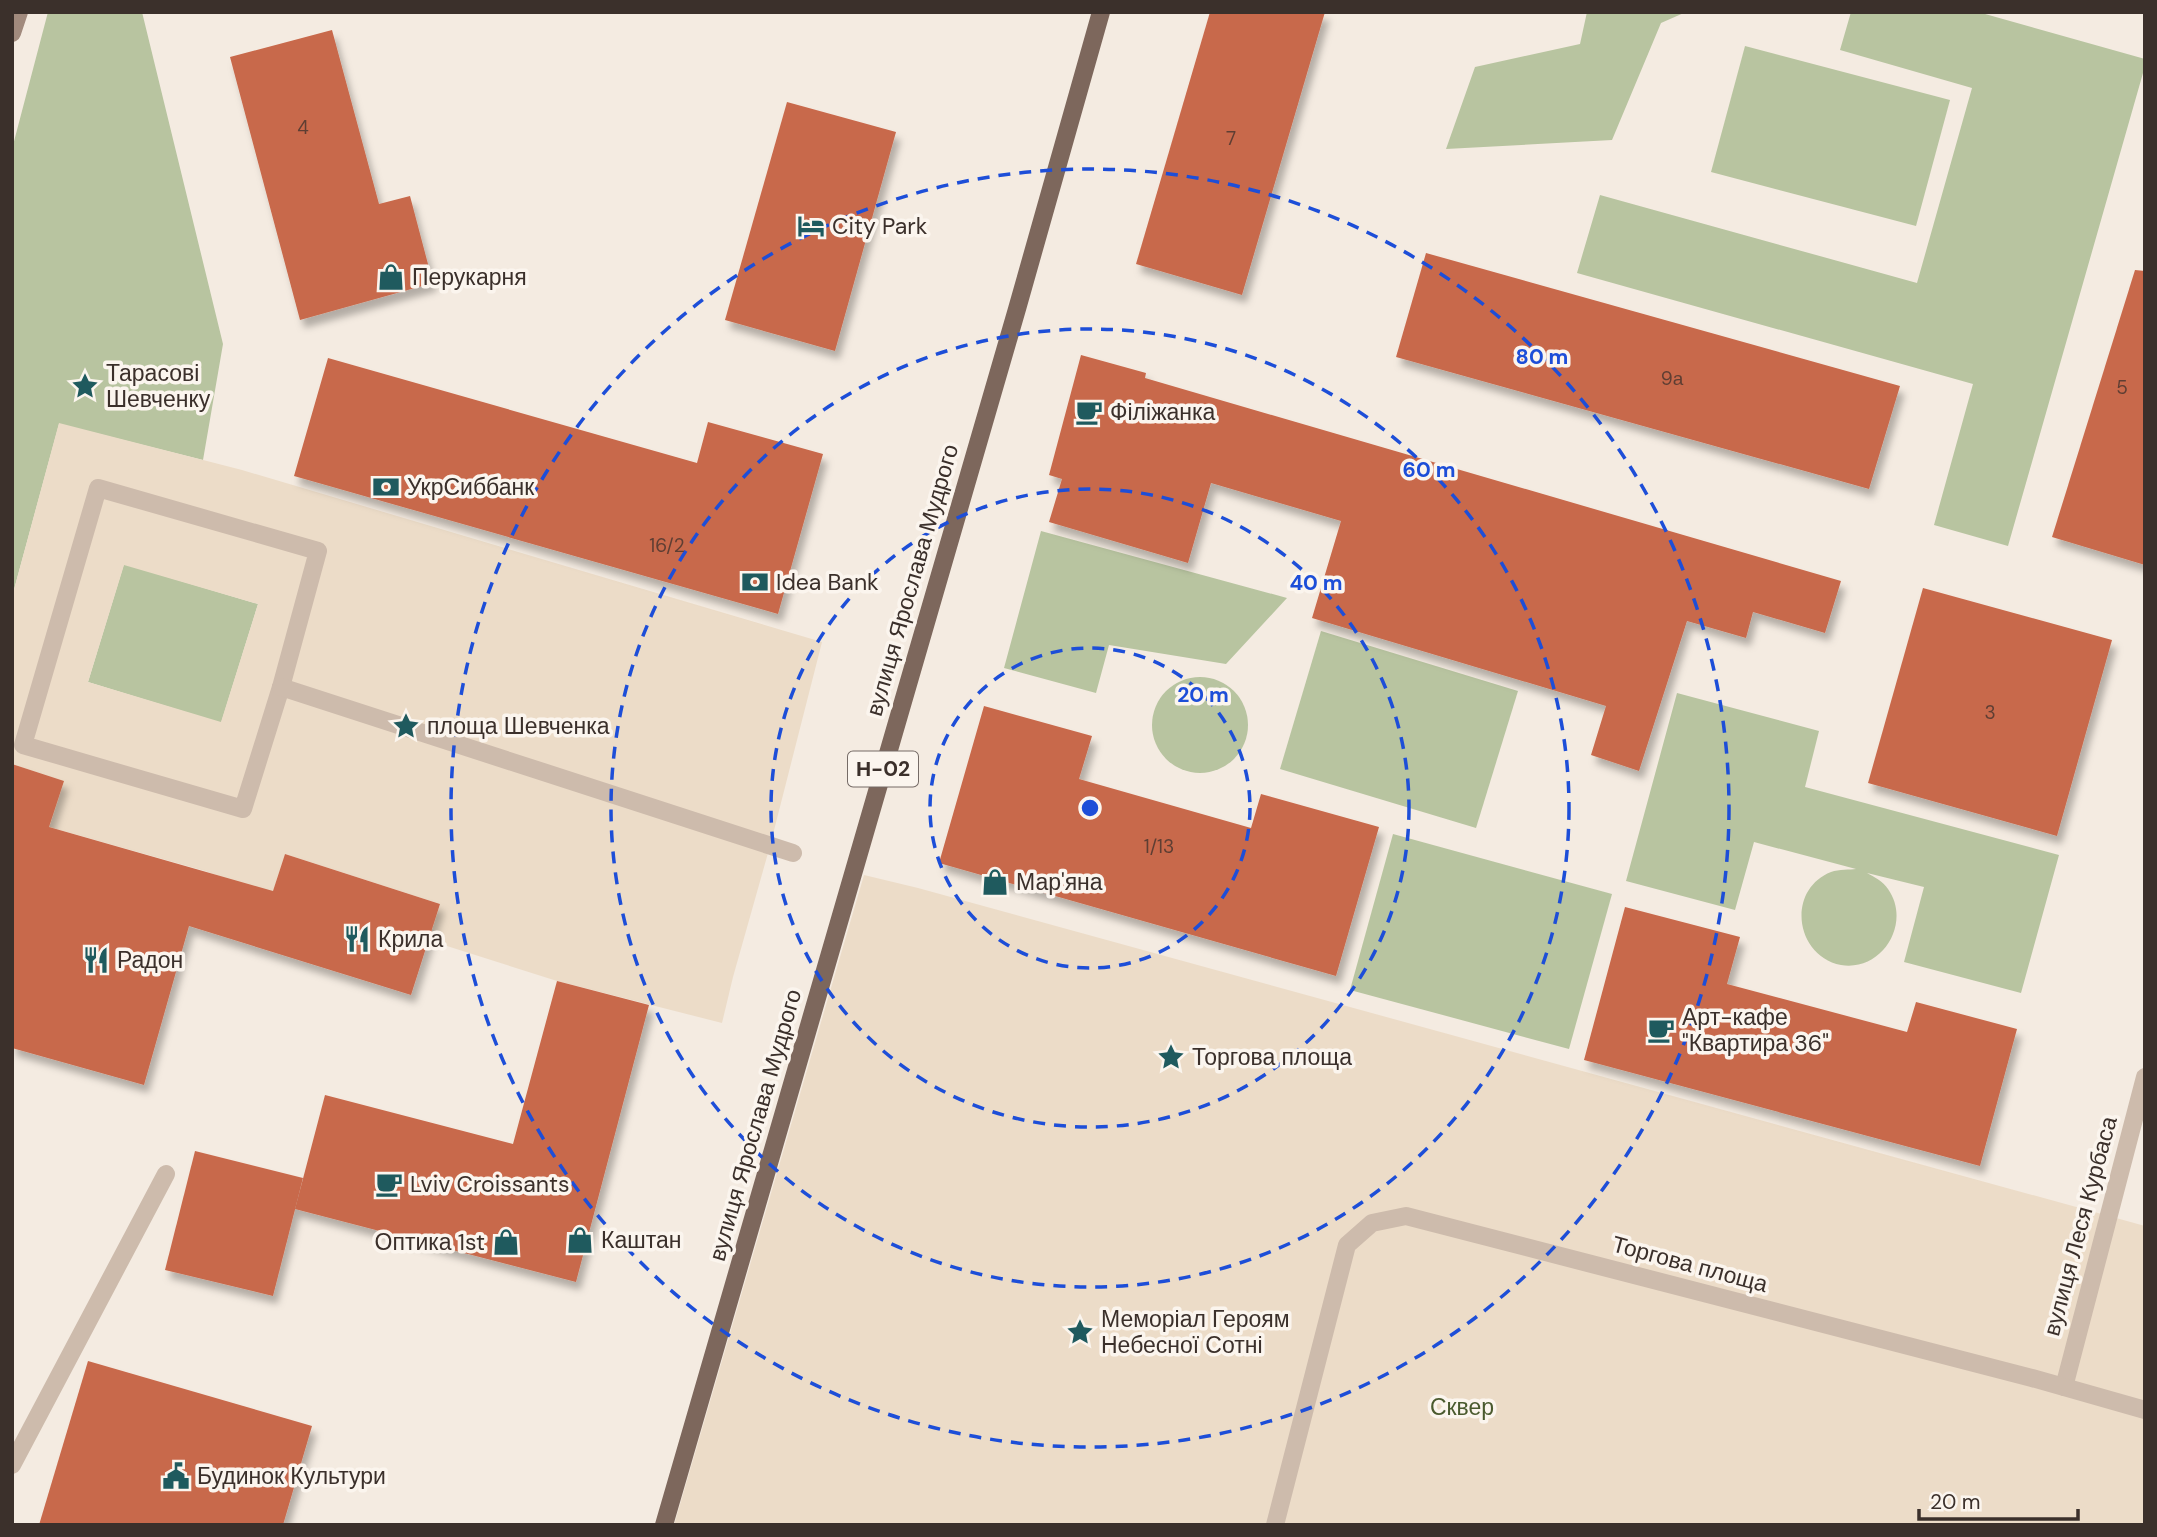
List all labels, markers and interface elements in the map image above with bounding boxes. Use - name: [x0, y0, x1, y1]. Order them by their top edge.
- house number: 4: [297, 115, 309, 140]
- house number: 7: [1226, 126, 1236, 151]
- hotel icon: City Park: [796, 211, 826, 241]
- place label: City Park: [832, 211, 928, 241]
- shop icon: Перукарня: [376, 262, 406, 292]
- place label: Перукарня: [412, 262, 527, 292]
- text: 80 m: [1516, 343, 1568, 371]
- place label: Тарасові Шевченку: [106, 358, 211, 414]
- house number: 9а: [1661, 366, 1684, 391]
- place icon: Тарасові Шевченку: [70, 371, 100, 401]
- house number: 5: [2116, 375, 2128, 400]
- cafe icon: Філіжанка: [1074, 397, 1104, 427]
- place label: Філіжанка: [1110, 397, 1216, 427]
- street label: вулиця Ярослава Мудрого: [859, 441, 965, 719]
- text: 60 m: [1403, 456, 1455, 484]
- bank icon: УкрСиббанк: [371, 472, 401, 502]
- place label: УкрСиббанк: [407, 472, 535, 502]
- house number: 16/2: [649, 533, 685, 558]
- bank icon: Idea Bank: [740, 567, 770, 597]
- place label: Idea Bank: [776, 567, 879, 597]
- text: 40 m: [1289, 569, 1343, 597]
- text: 20 m: [1177, 681, 1229, 709]
- house number: 3: [1984, 700, 1996, 725]
- place icon: площа Шевченка: [391, 711, 421, 741]
- place label: площа Шевченка: [427, 711, 610, 741]
- road number: Н-02: [848, 752, 918, 786]
- centre of rings: [1078, 796, 1102, 820]
- house number: 1/13: [1144, 834, 1174, 859]
- shop icon: Мар'яна: [980, 867, 1010, 897]
- place label: Мар'яна: [1016, 867, 1103, 897]
- restaurant icon: Крила: [342, 924, 372, 954]
- place label: Крила: [378, 924, 443, 954]
- restaurant icon: Радон: [81, 945, 111, 975]
- place label: Радон: [117, 945, 183, 975]
- street label: вулиця Ярослава Мудрого: [702, 986, 808, 1264]
- place label: Арт-кафе "Квартира 36": [1682, 1002, 1829, 1058]
- cafe icon: Арт-кафе "Квартира 36": [1646, 1015, 1676, 1045]
- place icon: Торгова площа: [1156, 1042, 1186, 1072]
- place label: Торгова площа: [1192, 1042, 1352, 1072]
- street label: вулиця Леся Курбаса: [2036, 1113, 2124, 1339]
- cafe icon: Lviv Croissants: [374, 1169, 404, 1199]
- place label: Lviv Croissants: [410, 1169, 570, 1199]
- shop icon: Каштан: [565, 1225, 595, 1255]
- place label: Каштан: [601, 1225, 681, 1255]
- place label: Оптика 1st: [375, 1227, 485, 1257]
- shop icon: Оптика 1st: [491, 1227, 521, 1257]
- street label: Торгова площа: [1609, 1229, 1771, 1299]
- place label: Меморіал Героям Небесної Сотні: [1101, 1304, 1290, 1360]
- place icon: Меморіал Героям Небесної Сотні: [1065, 1317, 1095, 1347]
- park label: Сквер: [1430, 1392, 1494, 1422]
- public building icon: Будинок Культури: [161, 1461, 191, 1491]
- place label: Будинок Культури: [197, 1461, 386, 1491]
- scale bar: [1919, 1478, 2078, 1522]
- text: 20 m: [1930, 1488, 1981, 1516]

